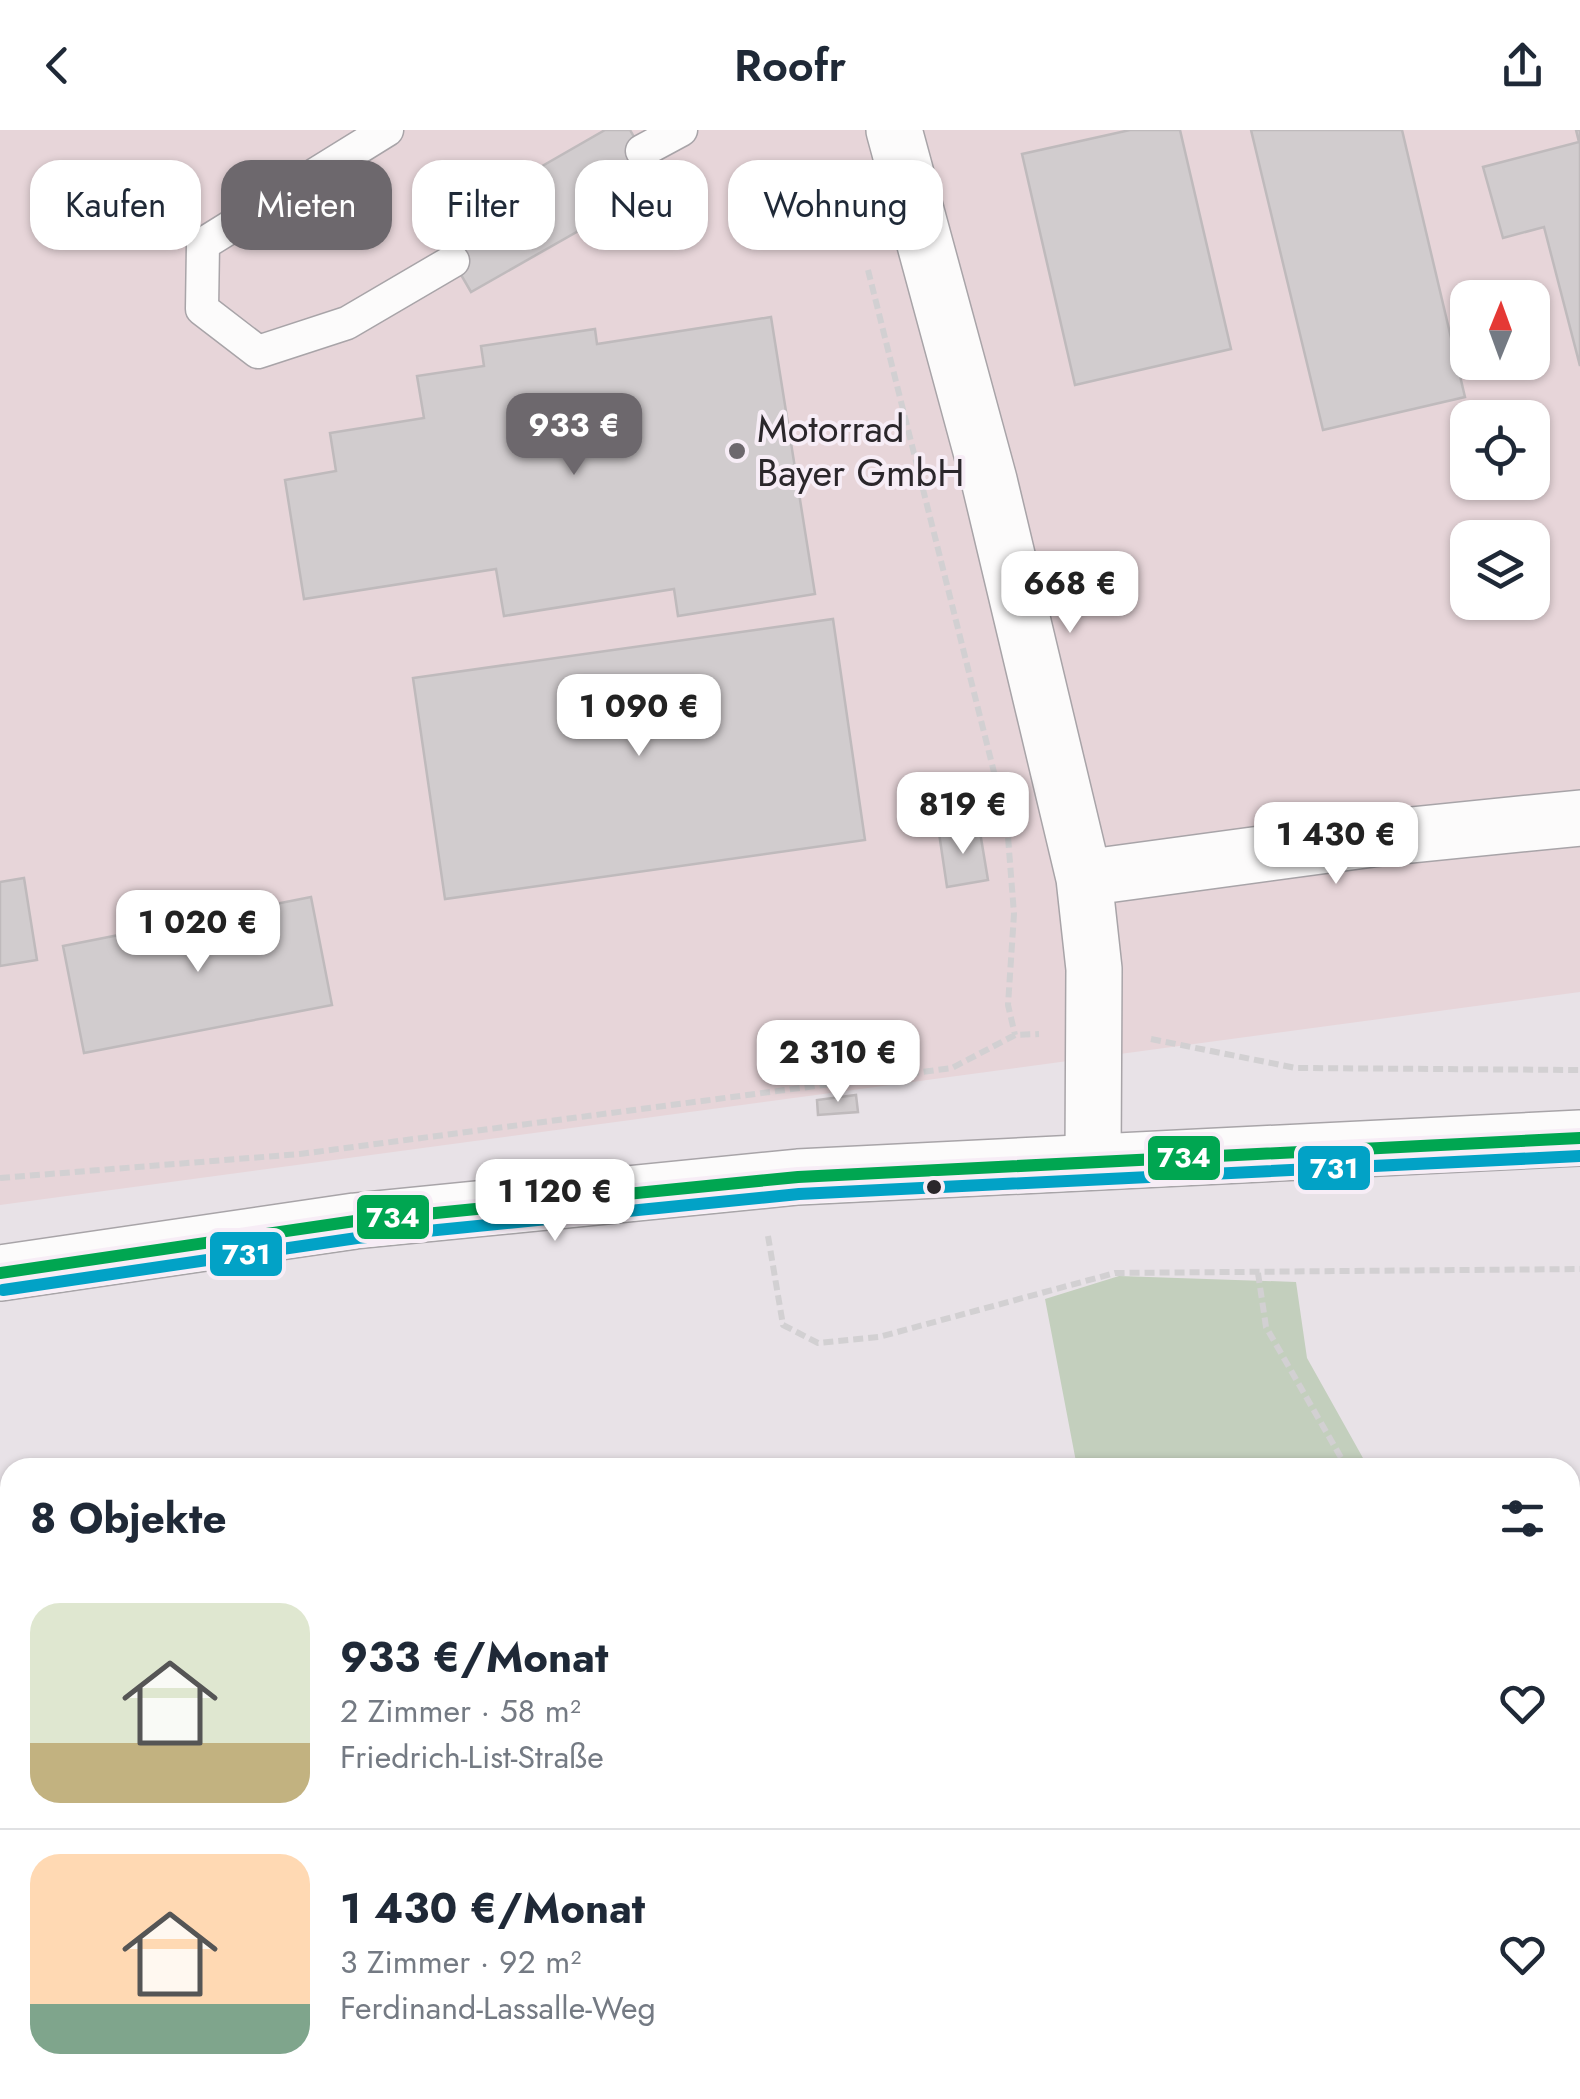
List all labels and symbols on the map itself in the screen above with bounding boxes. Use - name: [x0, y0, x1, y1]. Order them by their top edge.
- north arrow: [1450, 280, 1550, 380]
- pin: 933 €: [504, 393, 644, 478]
- place label: Motorrad Bayer GmbH: [757, 401, 964, 500]
- marker: Motorrad Bayer GmbH: [726, 440, 748, 462]
- pin: 668 €: [1000, 551, 1140, 636]
- pin: 1 090 €: [547, 674, 731, 759]
- pin: 819 €: [893, 772, 1033, 857]
- pin: 1 430 €: [1244, 802, 1428, 887]
- pin: 1 020 €: [106, 890, 290, 975]
- pin: 2 310 €: [746, 1020, 930, 1105]
- line badge: 734: [1146, 1134, 1222, 1182]
- text: 734: [1157, 1137, 1211, 1178]
- line badge: 731: [1296, 1144, 1372, 1192]
- text: 731: [1310, 1148, 1358, 1189]
- pin: 1 120 €: [463, 1159, 647, 1244]
- unlabelled marker: [924, 1177, 944, 1197]
- line badge: 734: [355, 1193, 431, 1241]
- text: 734: [366, 1197, 420, 1238]
- line badge: 731: [208, 1230, 284, 1278]
- text: 731: [222, 1234, 270, 1275]

